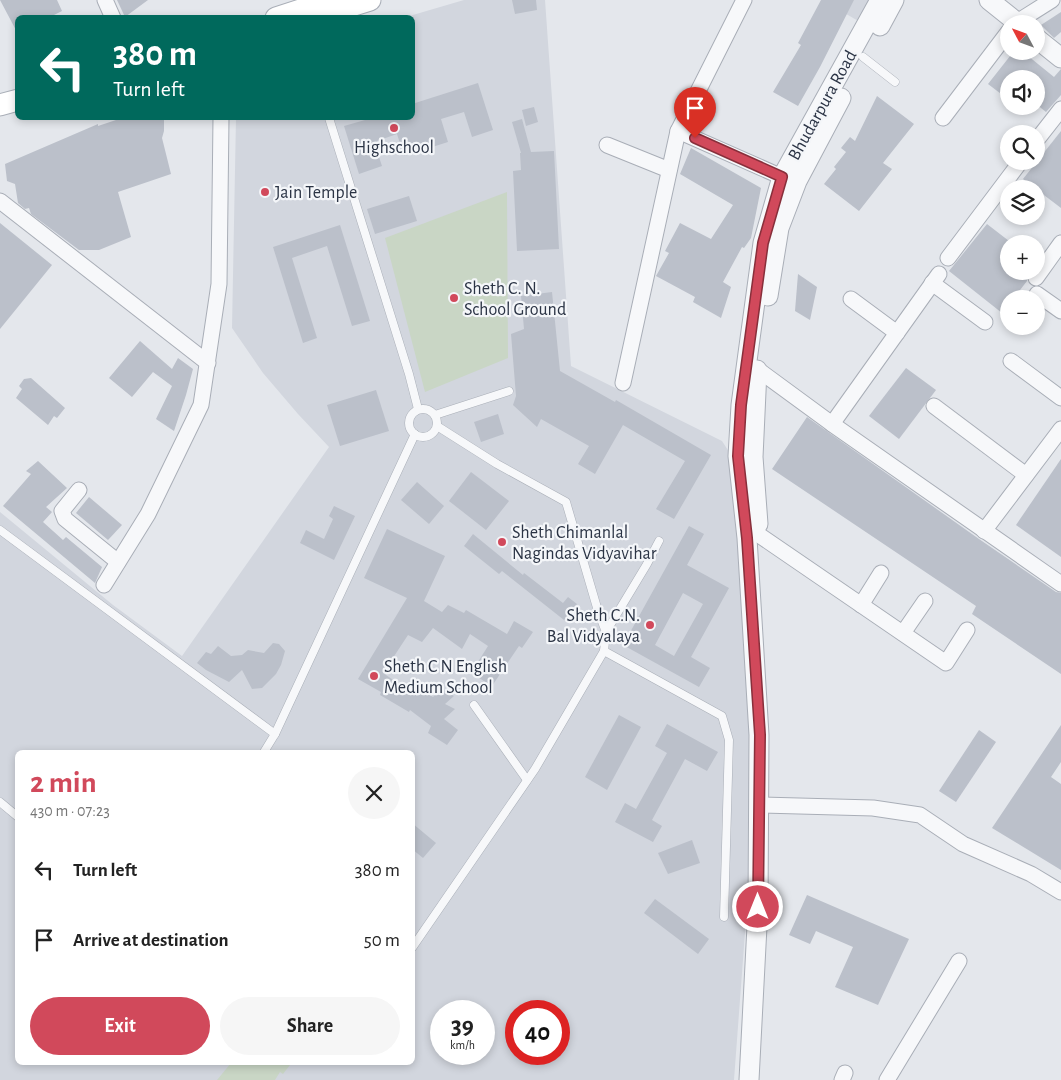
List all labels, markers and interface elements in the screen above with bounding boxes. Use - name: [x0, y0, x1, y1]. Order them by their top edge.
- north arrow: [1000, 15, 1045, 60]
- map controls: [1000, 15, 1045, 335]
- icon: left: [30, 35, 95, 100]
- text: 380 m: [113, 37, 197, 72]
- street label: Bhudarpura Road: [785, 48, 860, 163]
- button: sound: [1000, 70, 1045, 115]
- text: Turn left: [113, 78, 185, 100]
- pin: [674, 87, 716, 138]
- icon: arrive: [681, 94, 709, 122]
- marker: Highschool: [388, 122, 400, 134]
- button: search: [1000, 125, 1045, 170]
- place label: Highschool: [354, 139, 434, 157]
- button: layers: [1000, 180, 1045, 225]
- place label: Jain Temple: [275, 184, 357, 202]
- marker: Jain Temple: [259, 186, 271, 198]
- button: +: [1000, 235, 1045, 280]
- place label: Sheth C. N. School Ground: [464, 280, 566, 319]
- button: −: [1000, 290, 1045, 335]
- marker: Sheth C. N. School Ground: [448, 292, 460, 304]
- place label: Sheth Chimanlal Nagindas Vidyavihar: [512, 524, 657, 563]
- marker: Sheth Chimanlal Nagindas Vidyavihar: [496, 536, 508, 548]
- place label: Sheth C.N. Bal Vidyalaya: [547, 607, 640, 646]
- marker: Sheth C.N. Bal Vidyalaya: [644, 619, 656, 631]
- place label: Sheth C N English Medium School: [384, 658, 507, 697]
- marker: Sheth C N English Medium School: [368, 670, 380, 682]
- button: close: [348, 767, 400, 819]
- text: 2 min: [30, 768, 97, 798]
- text: 430 m · 07:23: [30, 803, 110, 819]
- icon: left: [30, 856, 58, 884]
- text: Turn left: [73, 861, 137, 880]
- text: 380 m: [355, 861, 400, 880]
- position arrow: [731, 880, 783, 932]
- icon: arrive: [30, 926, 58, 954]
- text: Arrive at destination: [73, 931, 229, 950]
- text: 50 m: [364, 931, 400, 950]
- button: Exit: [30, 997, 210, 1055]
- button: Share: [220, 997, 400, 1055]
- speed limit sign: 40: [505, 1000, 570, 1065]
- text: 39: [451, 1014, 474, 1039]
- text: km/h: [450, 1039, 475, 1051]

